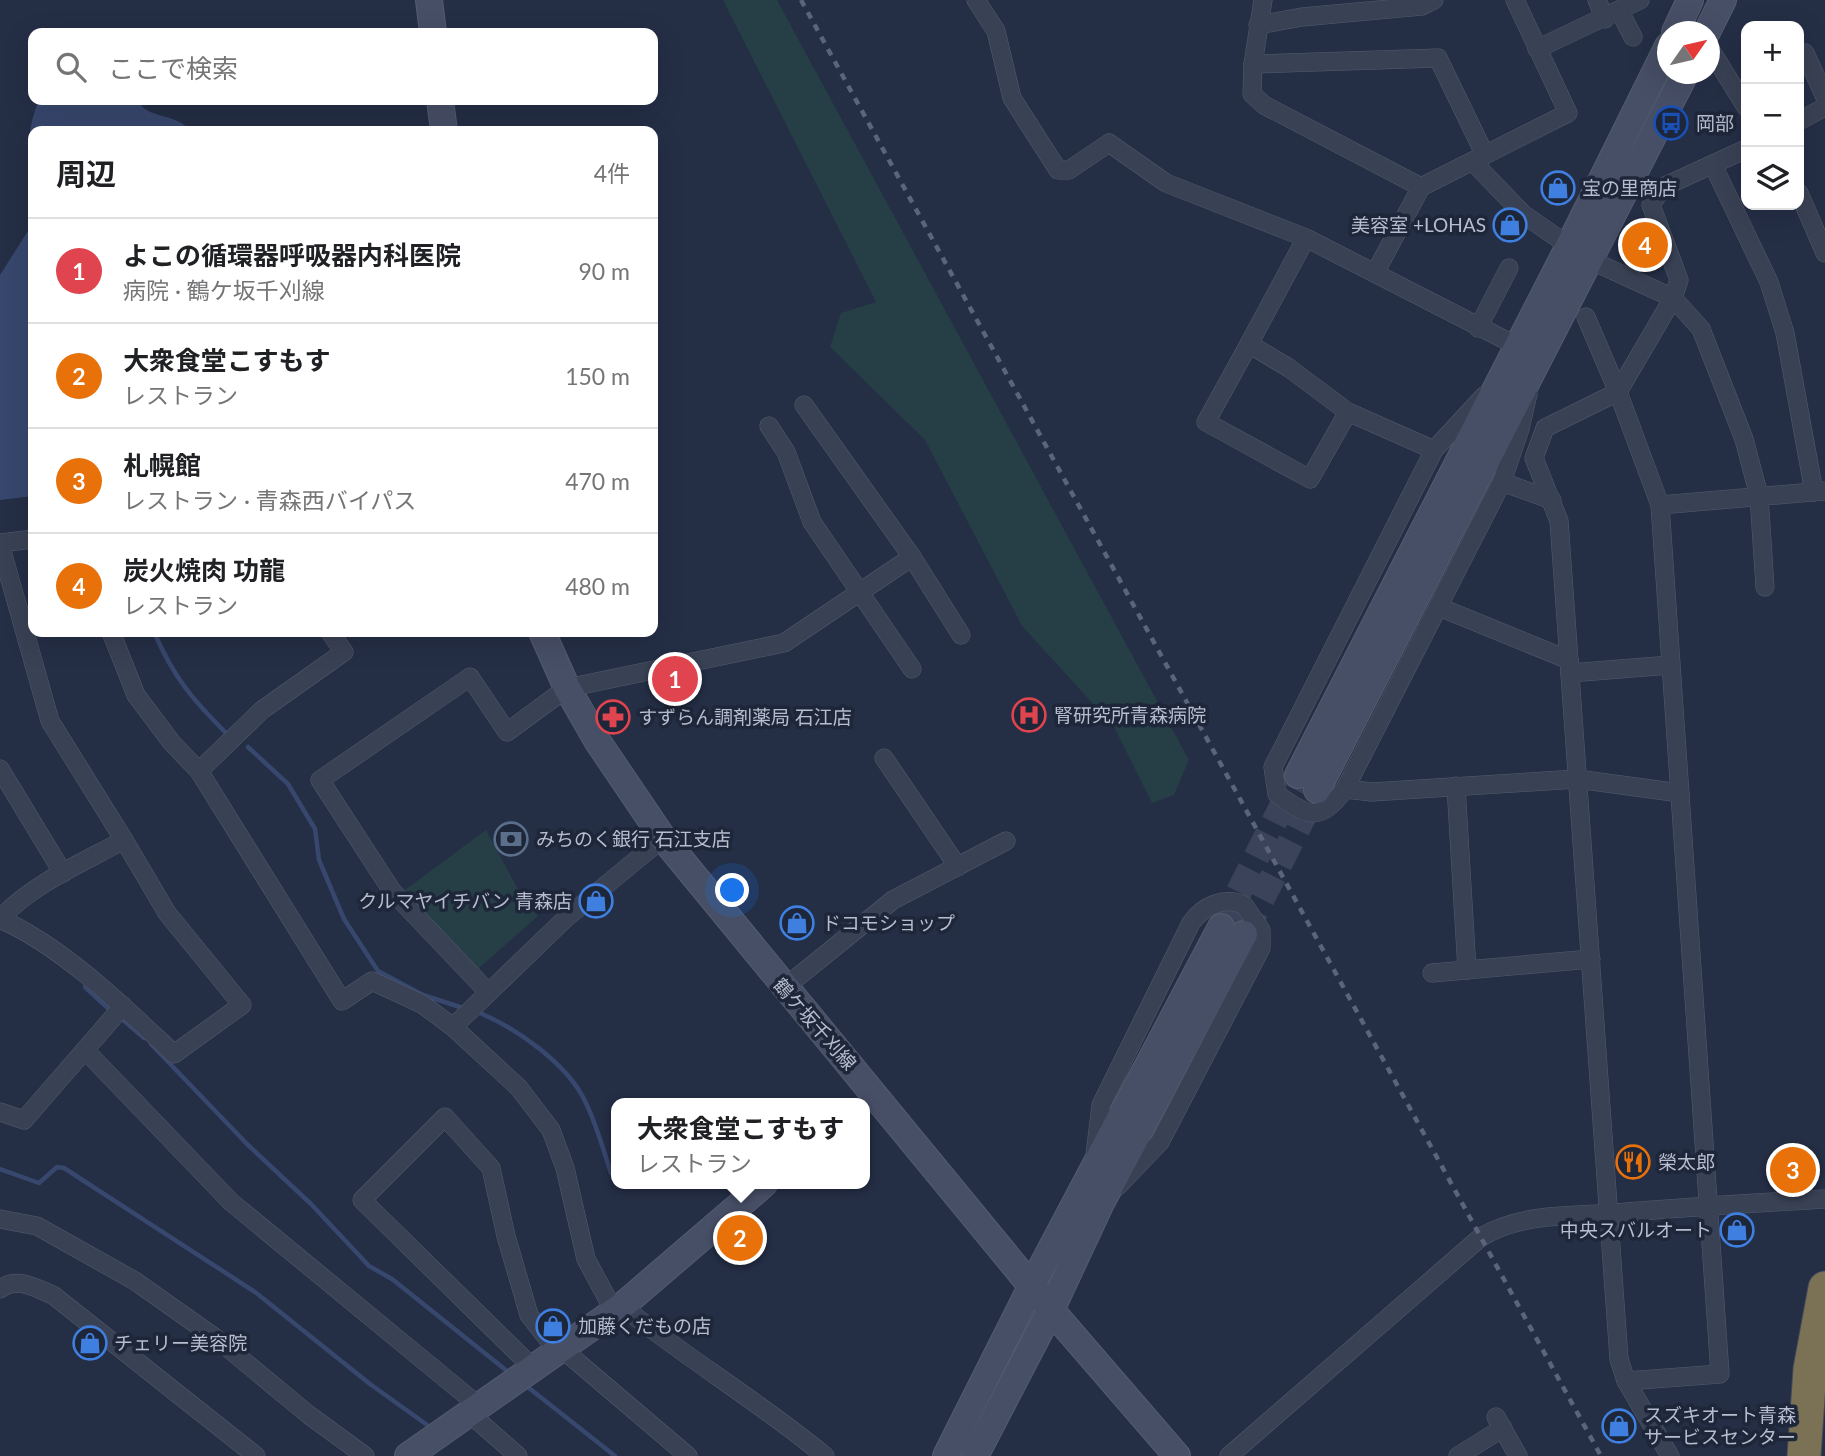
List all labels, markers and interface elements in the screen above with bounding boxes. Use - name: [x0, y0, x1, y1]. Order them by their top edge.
- north arrow: [1657, 21, 1720, 84]
- map controls: [1741, 21, 1804, 210]
- button: +: [1741, 21, 1804, 84]
- search box: [28, 28, 658, 105]
- icon: search: [52, 48, 90, 86]
- text: ここで検索: [108, 52, 238, 84]
- button: −: [1741, 84, 1804, 147]
- bus stop icon: 岡部: [1652, 104, 1690, 142]
- place label: 岡部: [1696, 111, 1734, 134]
- button: layers: [1741, 147, 1804, 210]
- text: 周辺: [56, 155, 116, 191]
- text: 4件: [594, 159, 630, 187]
- shop icon: 宝の里商店: [1539, 169, 1577, 207]
- place label: 宝の里商店: [1582, 176, 1677, 199]
- shop icon: 美容室 +LOHAS: [1491, 206, 1529, 244]
- place label: 美容室 +LOHAS: [1351, 213, 1486, 236]
- pin: 4: [1622, 219, 1668, 271]
- text: よこの循環器呼吸器内科医院: [123, 239, 461, 271]
- text: 1: [72, 257, 86, 285]
- text: 90 m: [579, 257, 630, 285]
- text: 病院 · 鶴ケ坂千刈線: [123, 276, 325, 304]
- text: 大衆食堂こすもす: [123, 344, 330, 376]
- text: 2: [72, 362, 86, 390]
- text: 150 m: [565, 362, 630, 390]
- text: レストラン: [123, 381, 238, 409]
- text: 札幌館: [123, 449, 201, 481]
- text: 3: [72, 467, 86, 495]
- text: 470 m: [565, 467, 630, 495]
- text: レストラン · 青森西バイパス: [123, 486, 416, 514]
- text: 炭火焼肉 功龍: [123, 554, 285, 586]
- text: 4: [72, 572, 86, 600]
- text: 480 m: [565, 572, 630, 600]
- text: レストラン: [123, 591, 238, 619]
- pin: 1: [652, 653, 698, 705]
- hospital icon: 腎研究所青森病院: [1010, 696, 1048, 734]
- pharmacy icon: すずらん調剤薬局 石江店: [594, 698, 632, 736]
- place label: 腎研究所青森病院: [1054, 703, 1206, 726]
- place label: すずらん調剤薬局 石江店: [638, 705, 852, 728]
- bank icon: みちのく銀行 石江支店: [492, 820, 530, 858]
- place label: みちのく銀行 石江支店: [536, 827, 731, 850]
- your location: [715, 873, 749, 907]
- shop icon: クルマヤイチバン 青森店: [577, 882, 615, 920]
- place label: クルマヤイチバン 青森店: [358, 889, 572, 912]
- shop icon: ドコモショップ: [778, 904, 816, 942]
- place label: ドコモショップ: [822, 911, 955, 934]
- street label: 鶴ケ坂千刈線: [769, 973, 861, 1074]
- popup: [611, 1098, 870, 1189]
- text: 大衆食堂こすもす: [637, 1112, 844, 1144]
- restaurant icon: 榮太郎: [1614, 1143, 1652, 1181]
- pin: 3: [1770, 1144, 1816, 1196]
- text: レストラン: [637, 1149, 752, 1177]
- place label: 榮太郎: [1658, 1150, 1715, 1173]
- shop icon: 中央スバルオート: [1718, 1211, 1756, 1249]
- pin: 2: [717, 1212, 763, 1264]
- place label: 中央スバルオート: [1560, 1218, 1712, 1241]
- shop icon: 加藤くだもの店: [534, 1307, 572, 1345]
- place label: 加藤くだもの店: [578, 1314, 711, 1337]
- shop icon: チェリー美容院: [71, 1324, 109, 1362]
- place label: チェリー美容院: [114, 1331, 247, 1354]
- place label: スズキオート青森 サービスセンター: [1644, 1403, 1796, 1448]
- shop icon: スズキオート青森 サービスセンター: [1600, 1407, 1638, 1445]

